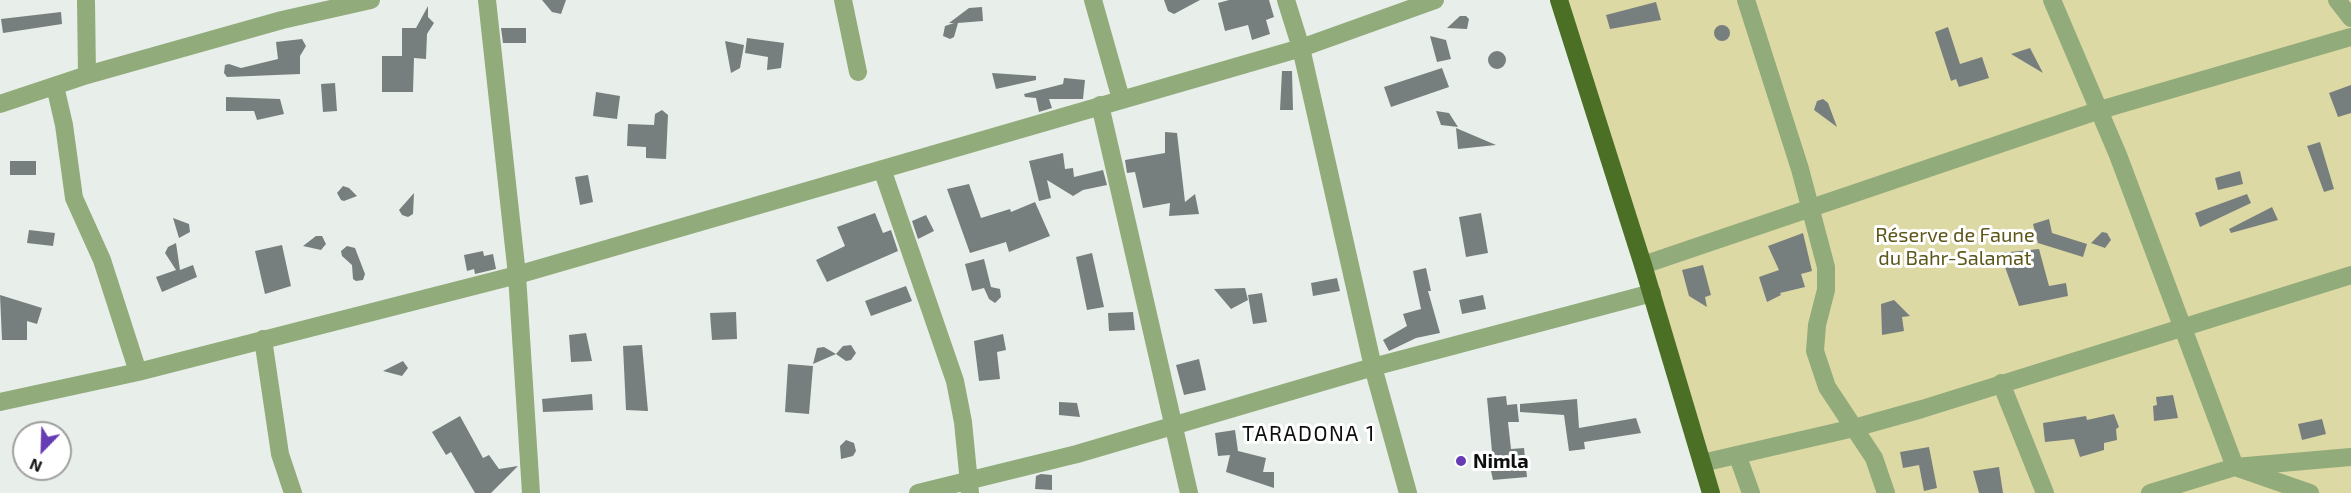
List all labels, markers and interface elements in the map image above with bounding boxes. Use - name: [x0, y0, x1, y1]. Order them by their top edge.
- park label: Réserve de Faune du Bahr-Salamat: [1875, 223, 2035, 270]
- north arrow: [12, 421, 72, 481]
- district label: TARADONA 1: [1242, 421, 1376, 447]
- place label: Nimla: [1473, 449, 1529, 473]
- marker: Nimla: [1454, 454, 1468, 468]
- text: N: [27, 455, 45, 477]

